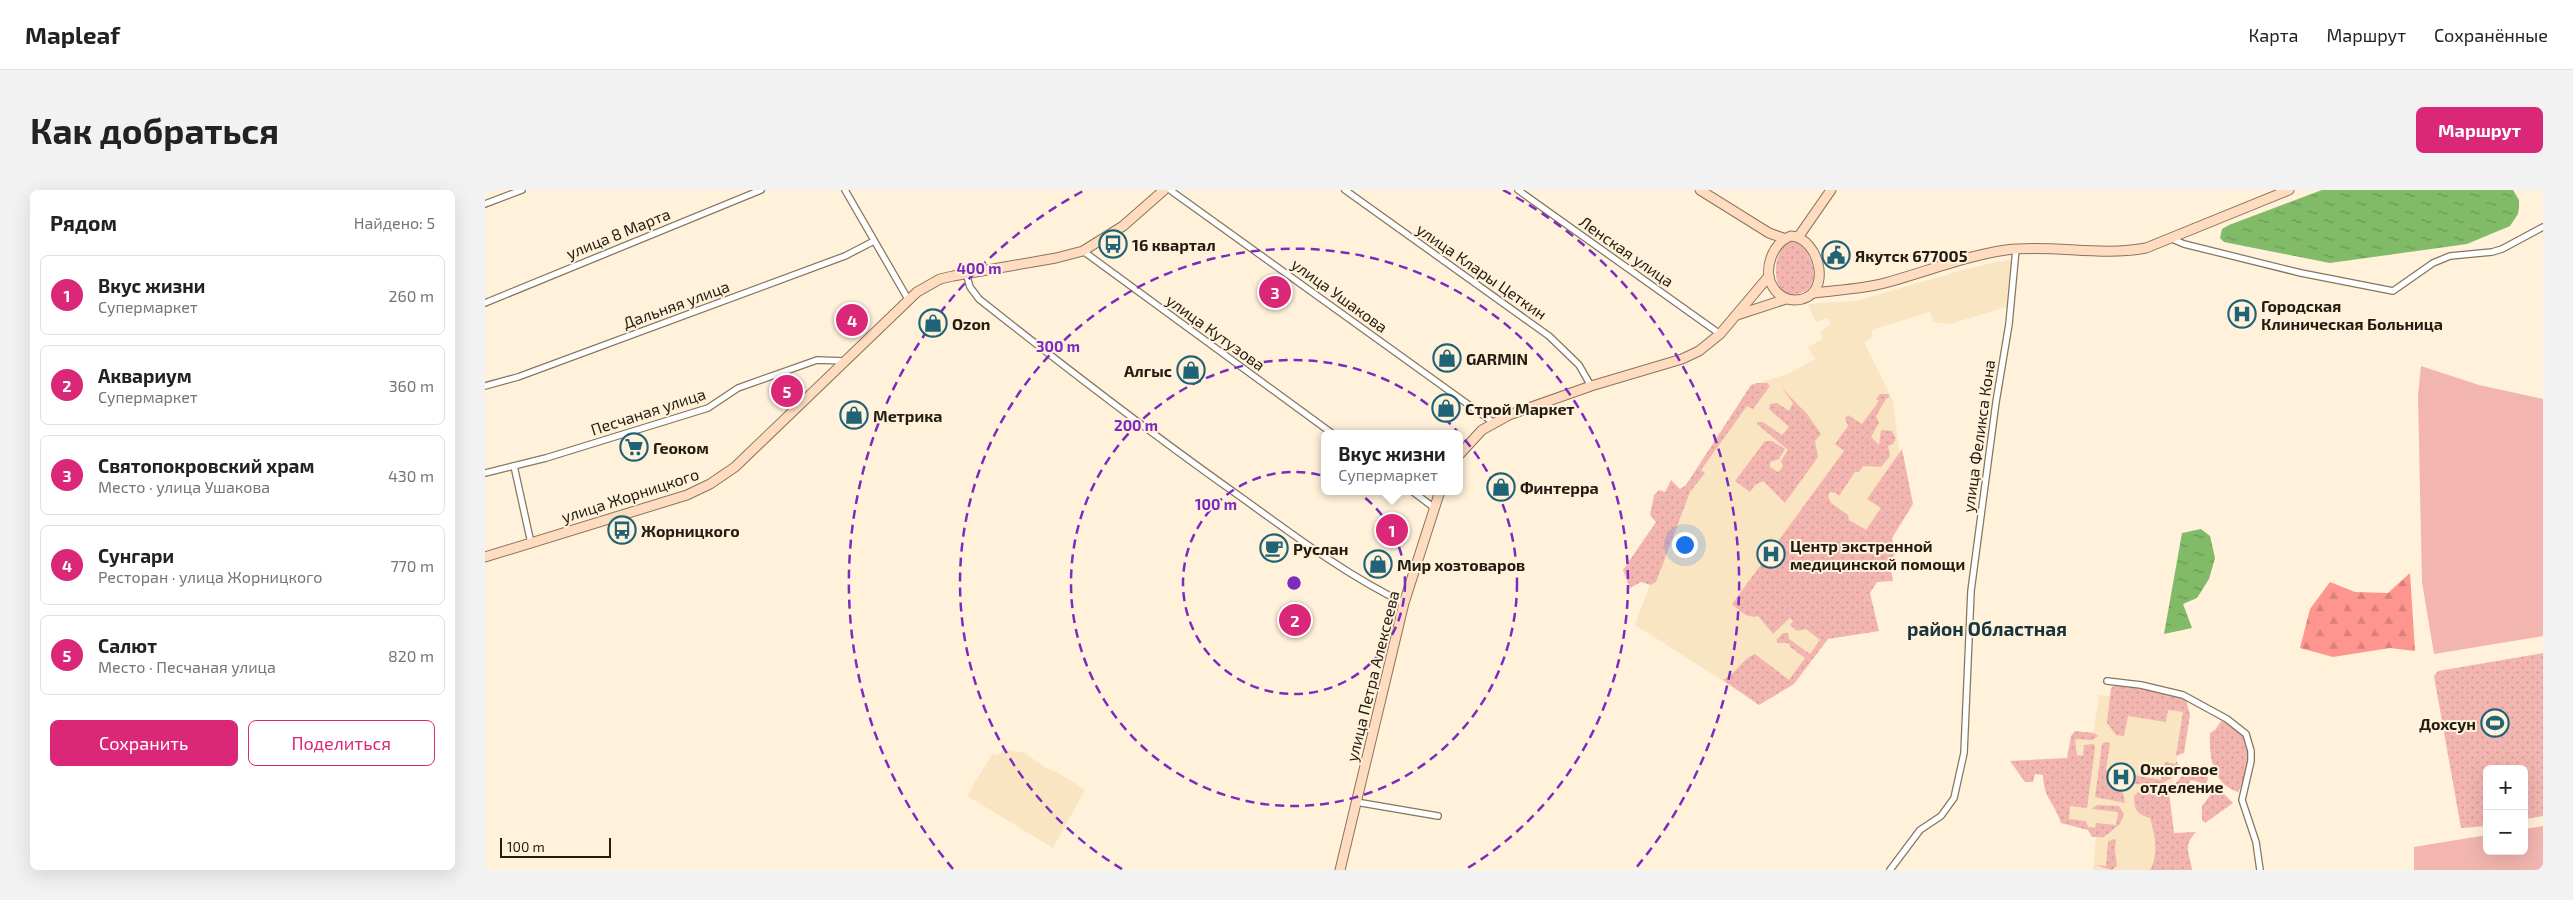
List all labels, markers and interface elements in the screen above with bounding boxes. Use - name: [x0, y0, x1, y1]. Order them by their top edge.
- text: Mapleaf: [25, 20, 120, 49]
- text: Карта: [2248, 24, 2298, 46]
- text: Маршрут: [2326, 24, 2406, 46]
- text: Сохранённые: [2434, 24, 2548, 46]
- button: Маршрут: [2416, 107, 2543, 153]
- text: Как добраться: [30, 109, 279, 151]
- street label: улица 8 Марта: [563, 204, 673, 263]
- text: Рядом: [50, 210, 117, 235]
- street label: Ленская улица: [1576, 212, 1678, 291]
- text: Найдено: 5: [354, 213, 435, 232]
- street label: улица Клары Цеткин: [1413, 219, 1551, 324]
- bus stop icon: 16 квартал: [1098, 229, 1128, 259]
- place label: 16 квартал: [1132, 235, 1216, 254]
- public building icon: Якутск 677005: [1821, 240, 1851, 270]
- place label: Якутск 677005: [1855, 246, 1968, 265]
- street label: улица Ушакова: [1288, 254, 1392, 337]
- text: 400 m: [957, 259, 1001, 277]
- pin: 3: [1259, 273, 1291, 311]
- text: Вкус жизни: [98, 274, 205, 297]
- street label: Дальняя улица: [620, 276, 732, 333]
- text: 1: [64, 286, 70, 305]
- text: 260 m: [389, 286, 434, 305]
- street label: улица Кутузова: [1162, 290, 1269, 375]
- place label: Городская Клиническая Больница: [2261, 296, 2443, 333]
- text: Супермаркет: [98, 297, 197, 316]
- hospital icon: Городская Клиническая Больница: [2227, 299, 2257, 329]
- pin: 4: [836, 301, 868, 339]
- shop icon: Ozon: [918, 308, 948, 338]
- place label: Ozon: [952, 314, 990, 333]
- text: 300 m: [1036, 337, 1080, 355]
- shop icon: GARMIN: [1432, 343, 1462, 373]
- place label: GARMIN: [1466, 349, 1528, 368]
- shop icon: Алгыс: [1176, 355, 1206, 385]
- street label: улица Феликса Кона: [1958, 358, 1999, 514]
- place label: Алгыс: [1124, 361, 1172, 380]
- text: Аквариум: [98, 364, 192, 387]
- pin: 5: [771, 372, 803, 410]
- text: 2: [62, 376, 72, 395]
- text: 360 m: [389, 376, 434, 395]
- street label: Песчаная улица: [588, 383, 708, 439]
- text: Супермаркет: [98, 387, 197, 406]
- shop icon: Строй Маркет: [1431, 393, 1461, 423]
- place label: Строй Маркет: [1465, 399, 1575, 418]
- shop icon: Метрика: [839, 400, 869, 430]
- place label: Метрика: [873, 406, 942, 425]
- text: 200 m: [1114, 416, 1158, 434]
- popup: [1321, 430, 1463, 495]
- supermarket icon: Геоком: [619, 432, 649, 462]
- place label: Геоком: [653, 438, 709, 457]
- text: Вкус жизни: [1338, 442, 1446, 465]
- text: Святопокровский храм: [98, 454, 314, 477]
- street label: улица Жорницкого: [559, 464, 701, 527]
- text: Супермаркет: [1338, 465, 1438, 484]
- text: 3: [62, 466, 72, 485]
- text: 430 m: [388, 466, 434, 485]
- shop icon: Финтерра: [1486, 472, 1516, 502]
- text: Место · улица Ушакова: [98, 477, 270, 496]
- place label: Финтерра: [1520, 478, 1599, 497]
- text: 100 m: [1195, 495, 1237, 513]
- pin: 1: [1376, 511, 1408, 549]
- bus stop icon: Жорницкого: [607, 515, 637, 545]
- place label: Жорницкого: [641, 521, 740, 540]
- your location: [1672, 532, 1698, 558]
- cafe icon: Руслан: [1259, 533, 1289, 563]
- place label: Центр экстренной медицинской помощи: [1790, 536, 1965, 573]
- place label: Руслан: [1293, 539, 1348, 558]
- hospital icon: Центр экстренной медицинской помощи: [1756, 539, 1786, 569]
- text: Сунгари: [98, 544, 174, 567]
- shop icon: Мир хозтоваров: [1363, 549, 1393, 579]
- place label: Мир хозтоваров: [1397, 555, 1525, 574]
- text: 4: [62, 556, 72, 575]
- text: 770 m: [390, 556, 434, 575]
- text: Ресторан · улица Жорницкого: [98, 567, 322, 586]
- centre of rings: [1285, 574, 1303, 592]
- street label: улица Петра Алексеева: [1342, 588, 1403, 764]
- pin: 2: [1279, 601, 1311, 639]
- district label: район Областная: [1907, 617, 2067, 640]
- text: Салют: [98, 634, 157, 657]
- text: 5: [63, 646, 71, 665]
- text: 820 m: [388, 646, 434, 665]
- text: Место · Песчаная улица: [98, 657, 276, 676]
- sports icon: Дохсун: [2480, 708, 2510, 738]
- place label: Дохсун: [2419, 714, 2476, 733]
- button: Сохранить: [50, 720, 238, 766]
- button: Поделиться: [248, 720, 435, 766]
- place label: Ожоговое отделение: [2140, 759, 2224, 796]
- hospital icon: Ожоговое отделение: [2106, 762, 2136, 792]
- map controls: [2483, 765, 2528, 855]
- button: +: [2483, 765, 2528, 810]
- button: −: [2483, 810, 2528, 855]
- scale bar: [500, 835, 611, 858]
- text: 100 m: [507, 838, 545, 855]

